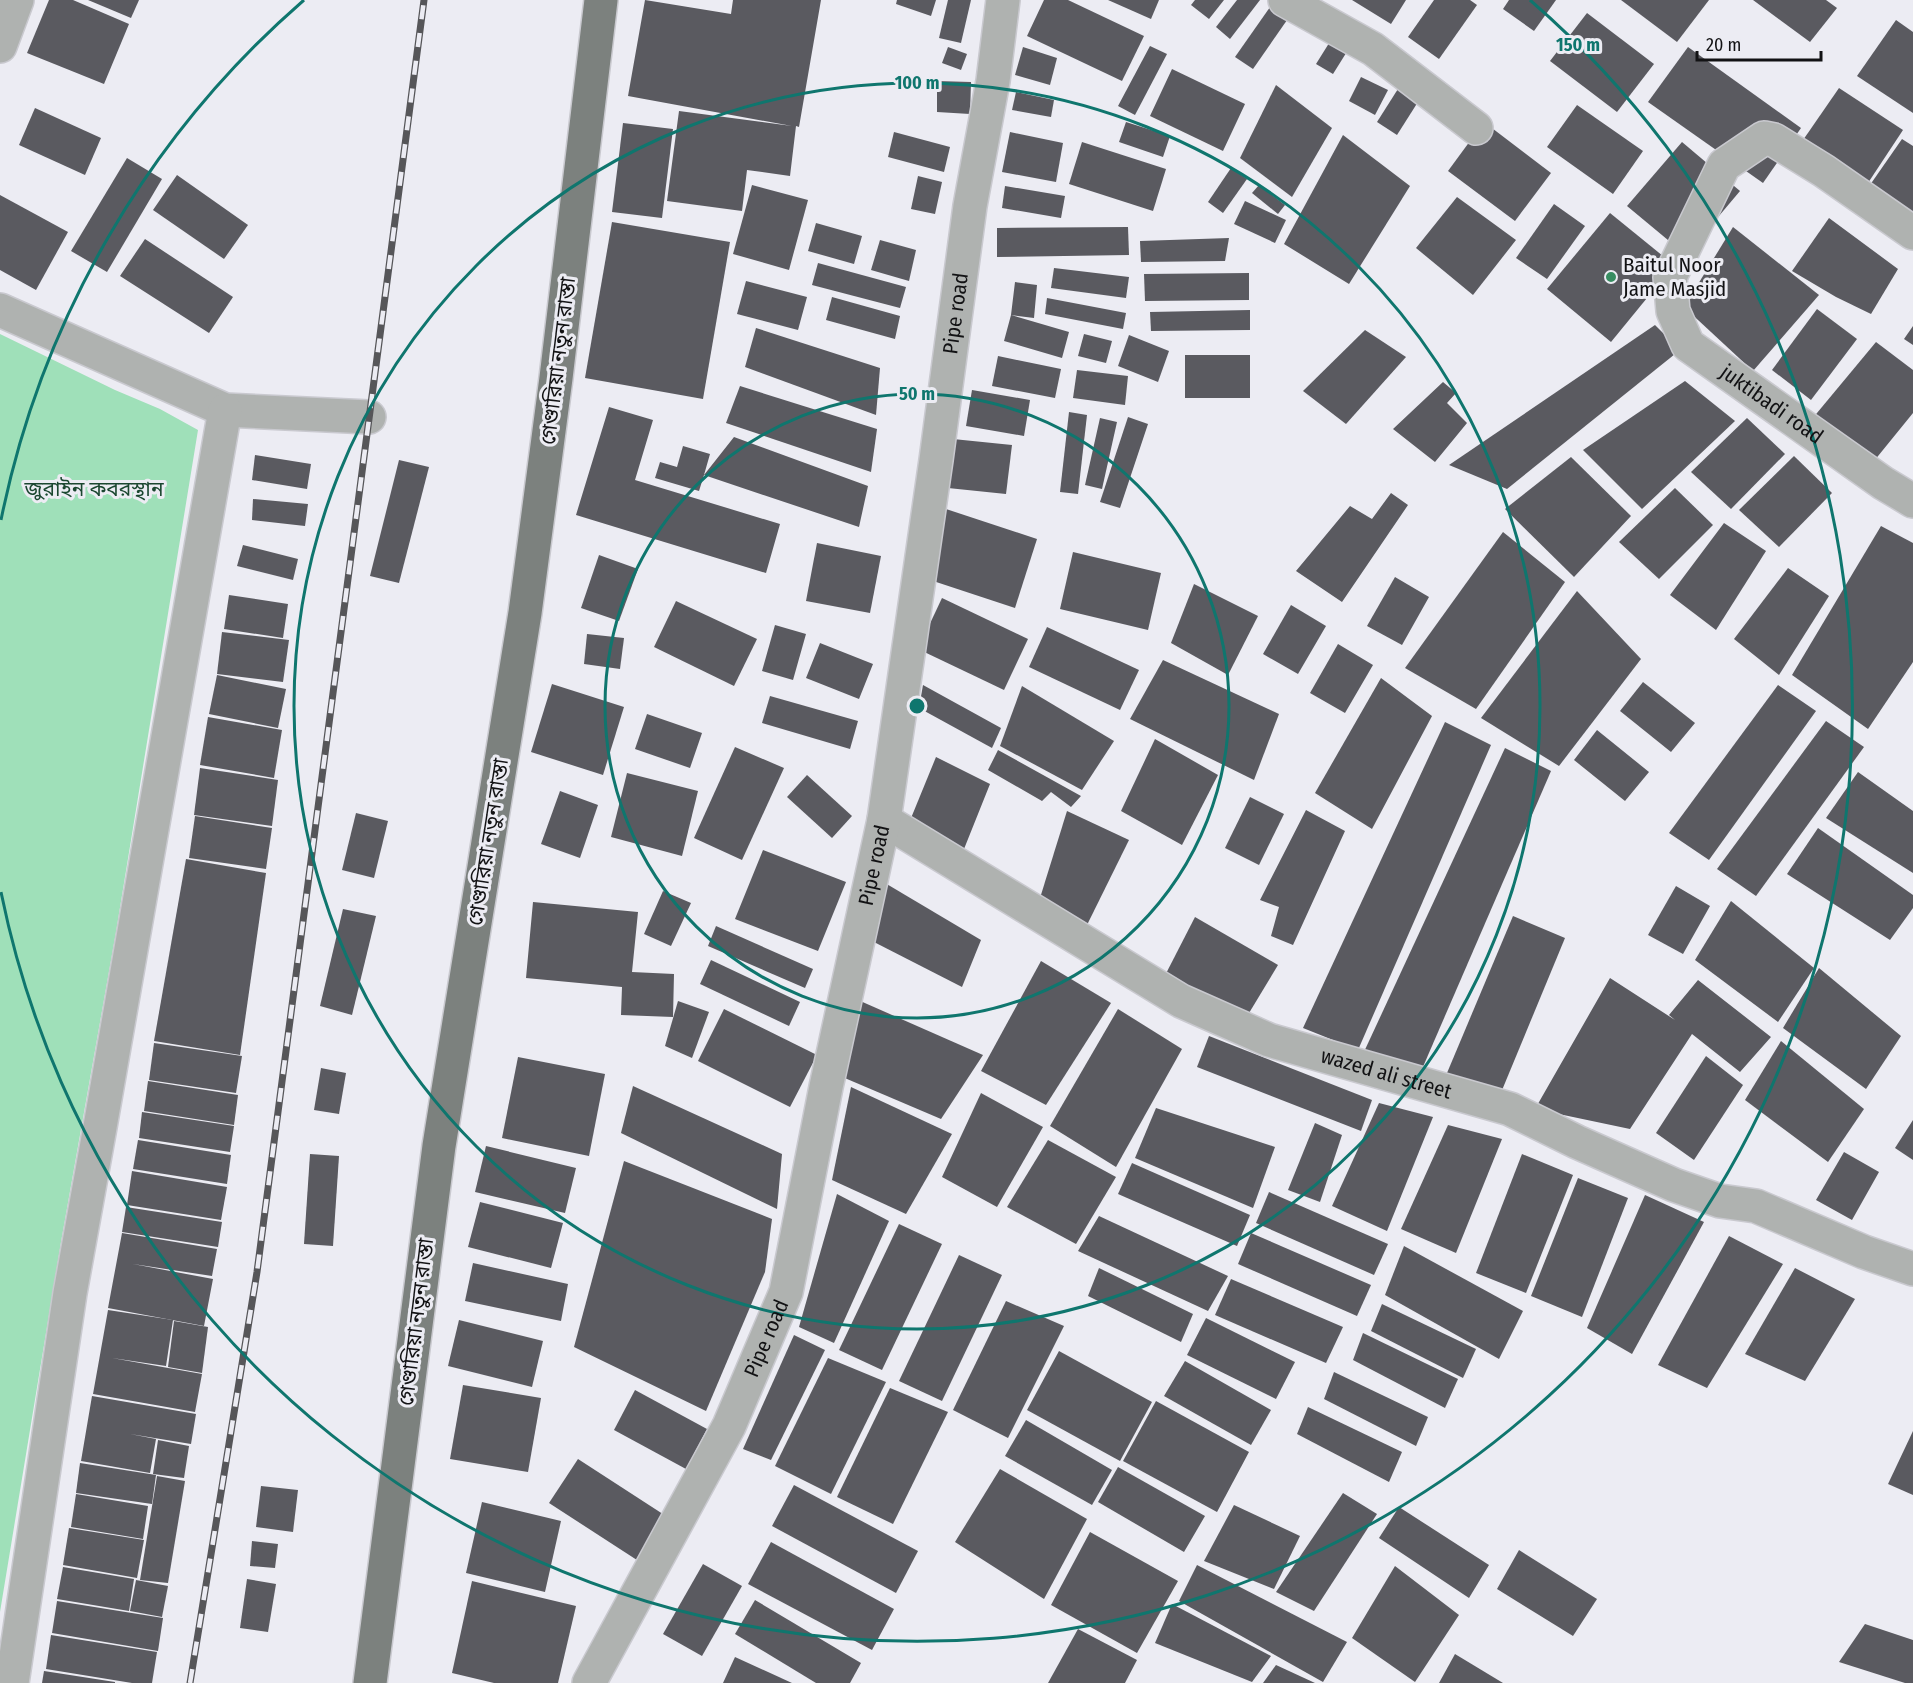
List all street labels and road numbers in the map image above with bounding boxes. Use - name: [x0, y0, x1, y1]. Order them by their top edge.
- street label: Pipe road: [937, 271, 974, 356]
- street label: গেণ্ডারিয়া নতুন রাস্তা: [535, 275, 581, 446]
- street label: juktibadi road: [1714, 358, 1828, 450]
- street label: গেণ্ডারিয়া নতুন রাস্তা: [462, 756, 514, 927]
- street label: Pipe road: [853, 823, 896, 908]
- street label: wazed ali street: [1318, 1043, 1455, 1105]
- street label: গেণ্ডারিয়া নতুন রাস্তা: [393, 1236, 439, 1407]
- street label: Pipe road: [738, 1295, 794, 1381]

